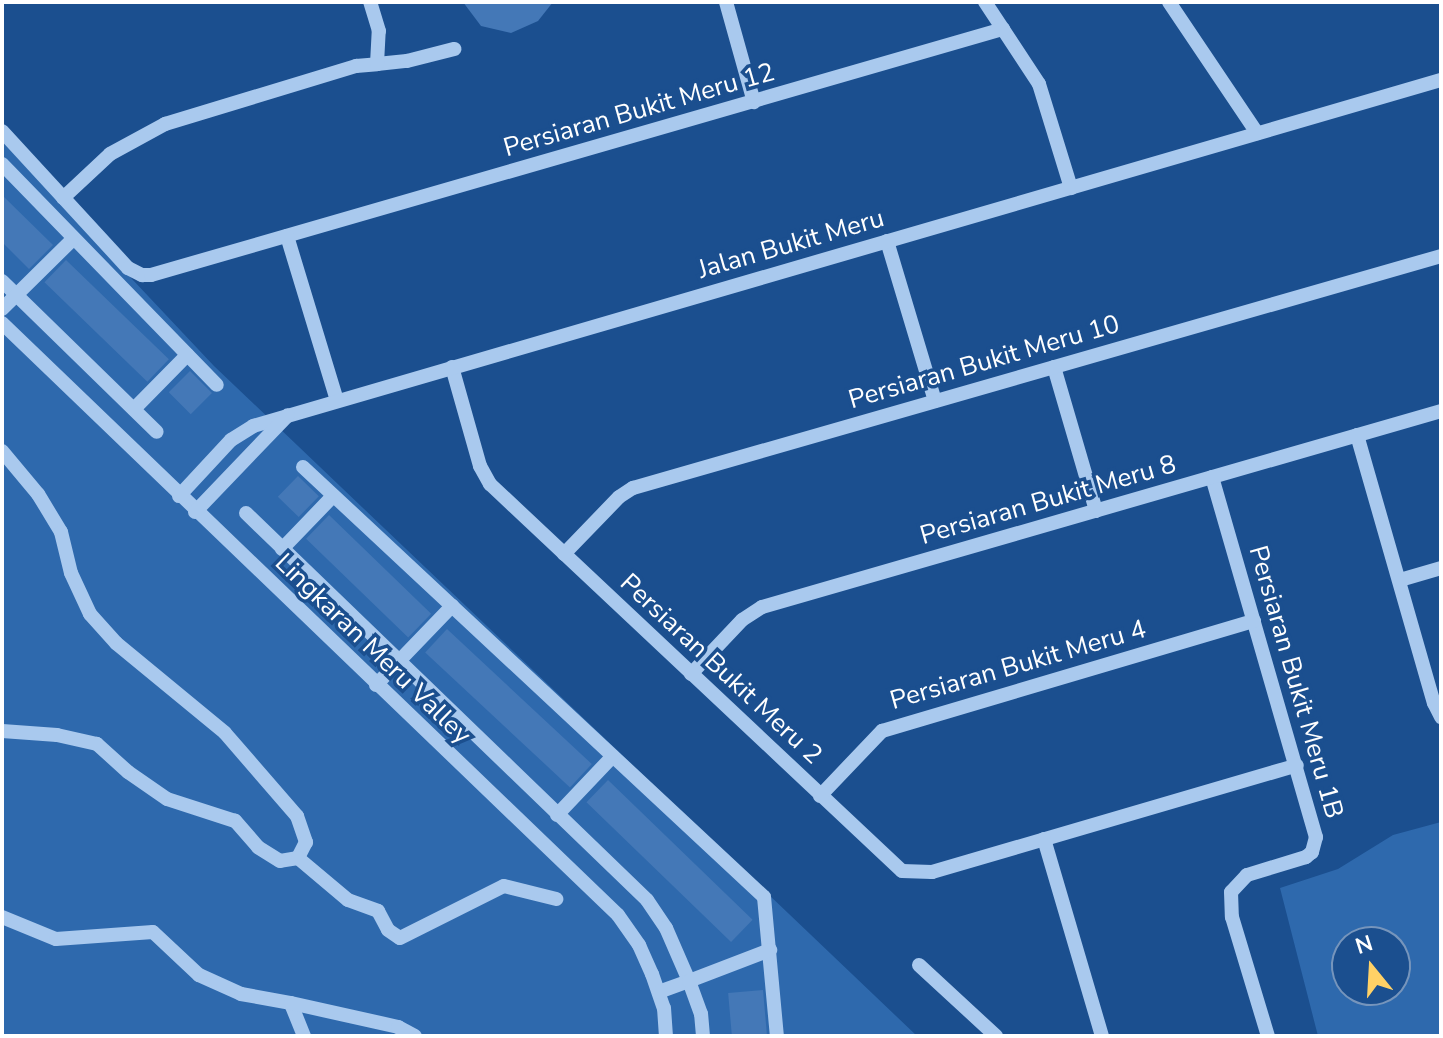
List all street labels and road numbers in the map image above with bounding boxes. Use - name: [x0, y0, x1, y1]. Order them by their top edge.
- street label: Persiaran Bukit Meru 12: [500, 56, 778, 164]
- street label: Jalan Bukit Meru: [694, 203, 888, 285]
- street label: Persiaran Bukit Meru 10: [845, 308, 1123, 416]
- street label: Persiaran Bukit Meru 8: [916, 449, 1180, 551]
- street label: Persiaran Bukit Meru 1B: [1242, 542, 1350, 822]
- street label: Lingkaran Meru Valley: [269, 547, 477, 751]
- street label: Persiaran Bukit Meru 2: [614, 567, 828, 771]
- street label: Persiaran Bukit Meru 4: [886, 614, 1150, 716]

